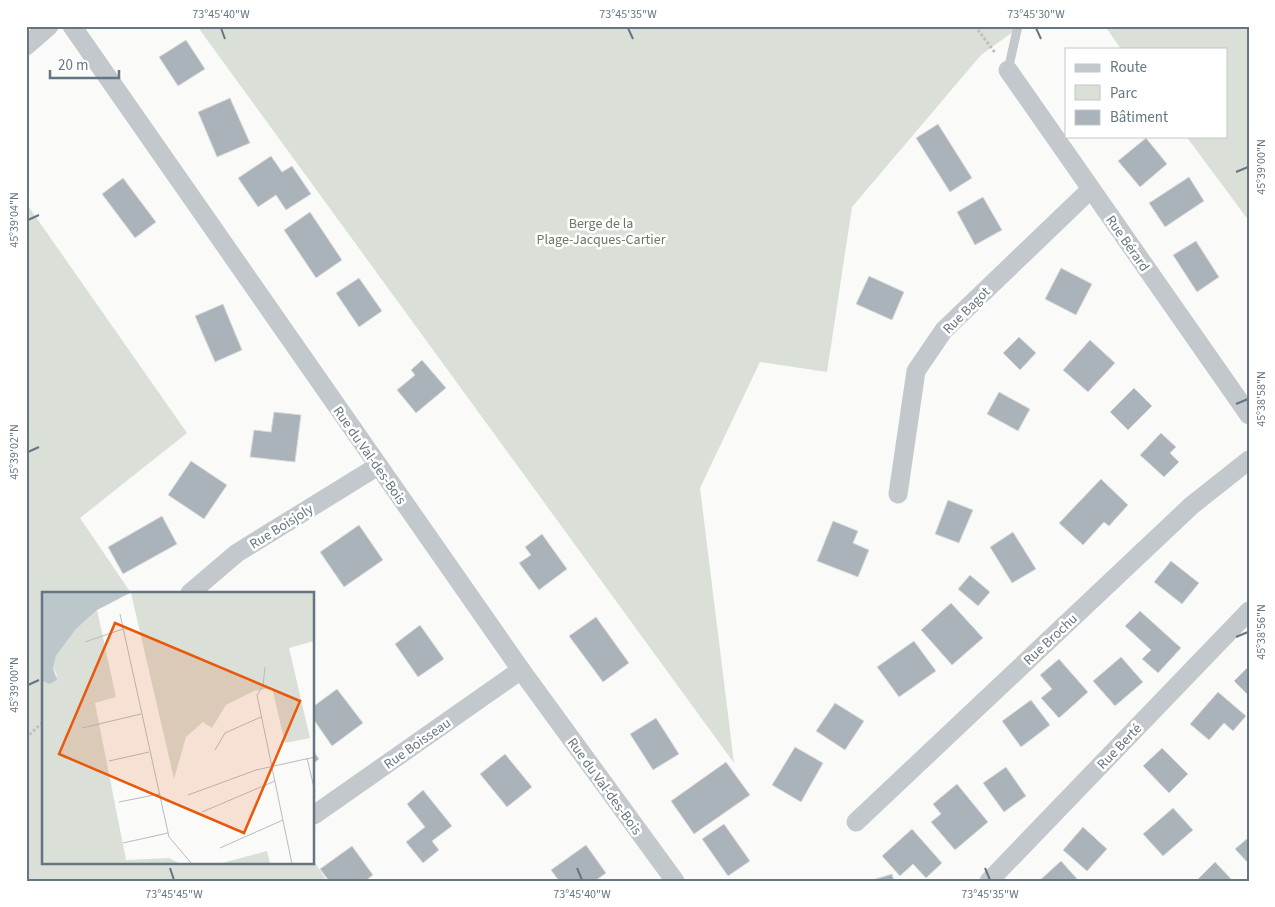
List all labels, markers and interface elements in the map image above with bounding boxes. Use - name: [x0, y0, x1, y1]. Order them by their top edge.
- text: 73°45'40"W: [192, 6, 250, 23]
- text: 73°45'35"W: [599, 6, 657, 23]
- text: 73°45'30"W: [1007, 6, 1065, 23]
- scale bar: [50, 48, 119, 80]
- legend: [1065, 48, 1228, 138]
- text: 20 m: [58, 55, 88, 76]
- text: Route: [1110, 57, 1147, 78]
- text: Parc: [1110, 83, 1137, 104]
- text: Bâtiment: [1110, 107, 1168, 128]
- text: 45°39'00"N: [1253, 139, 1270, 195]
- text: 45°39'04"N: [6, 192, 23, 248]
- street label: Rue Bérard: [1100, 211, 1154, 276]
- park label: Berge de la Plage-Jacques-Cartier: [537, 214, 666, 250]
- street label: Rue Bagot: [939, 282, 995, 339]
- text: 45°38'58"N: [1253, 371, 1270, 427]
- street label: Rue du Val-des-Bois: [328, 402, 411, 509]
- text: 45°39'02"N: [6, 424, 23, 480]
- street label: Rue Boisjoly: [246, 499, 318, 554]
- inset map: [42, 592, 315, 864]
- text: 45°38'56"N: [1253, 604, 1270, 660]
- street label: Rue Brochu: [1019, 609, 1082, 670]
- text: 45°39'00"N: [6, 657, 23, 713]
- street label: Rue Boisseau: [380, 713, 455, 774]
- street label: Rue Berté: [1093, 719, 1147, 774]
- street label: Rue du Val-des-Bois: [562, 734, 646, 839]
- text: 73°45'45"W: [145, 886, 203, 903]
- text: 73°45'40"W: [553, 886, 611, 903]
- text: 73°45'35"W: [961, 886, 1019, 903]

